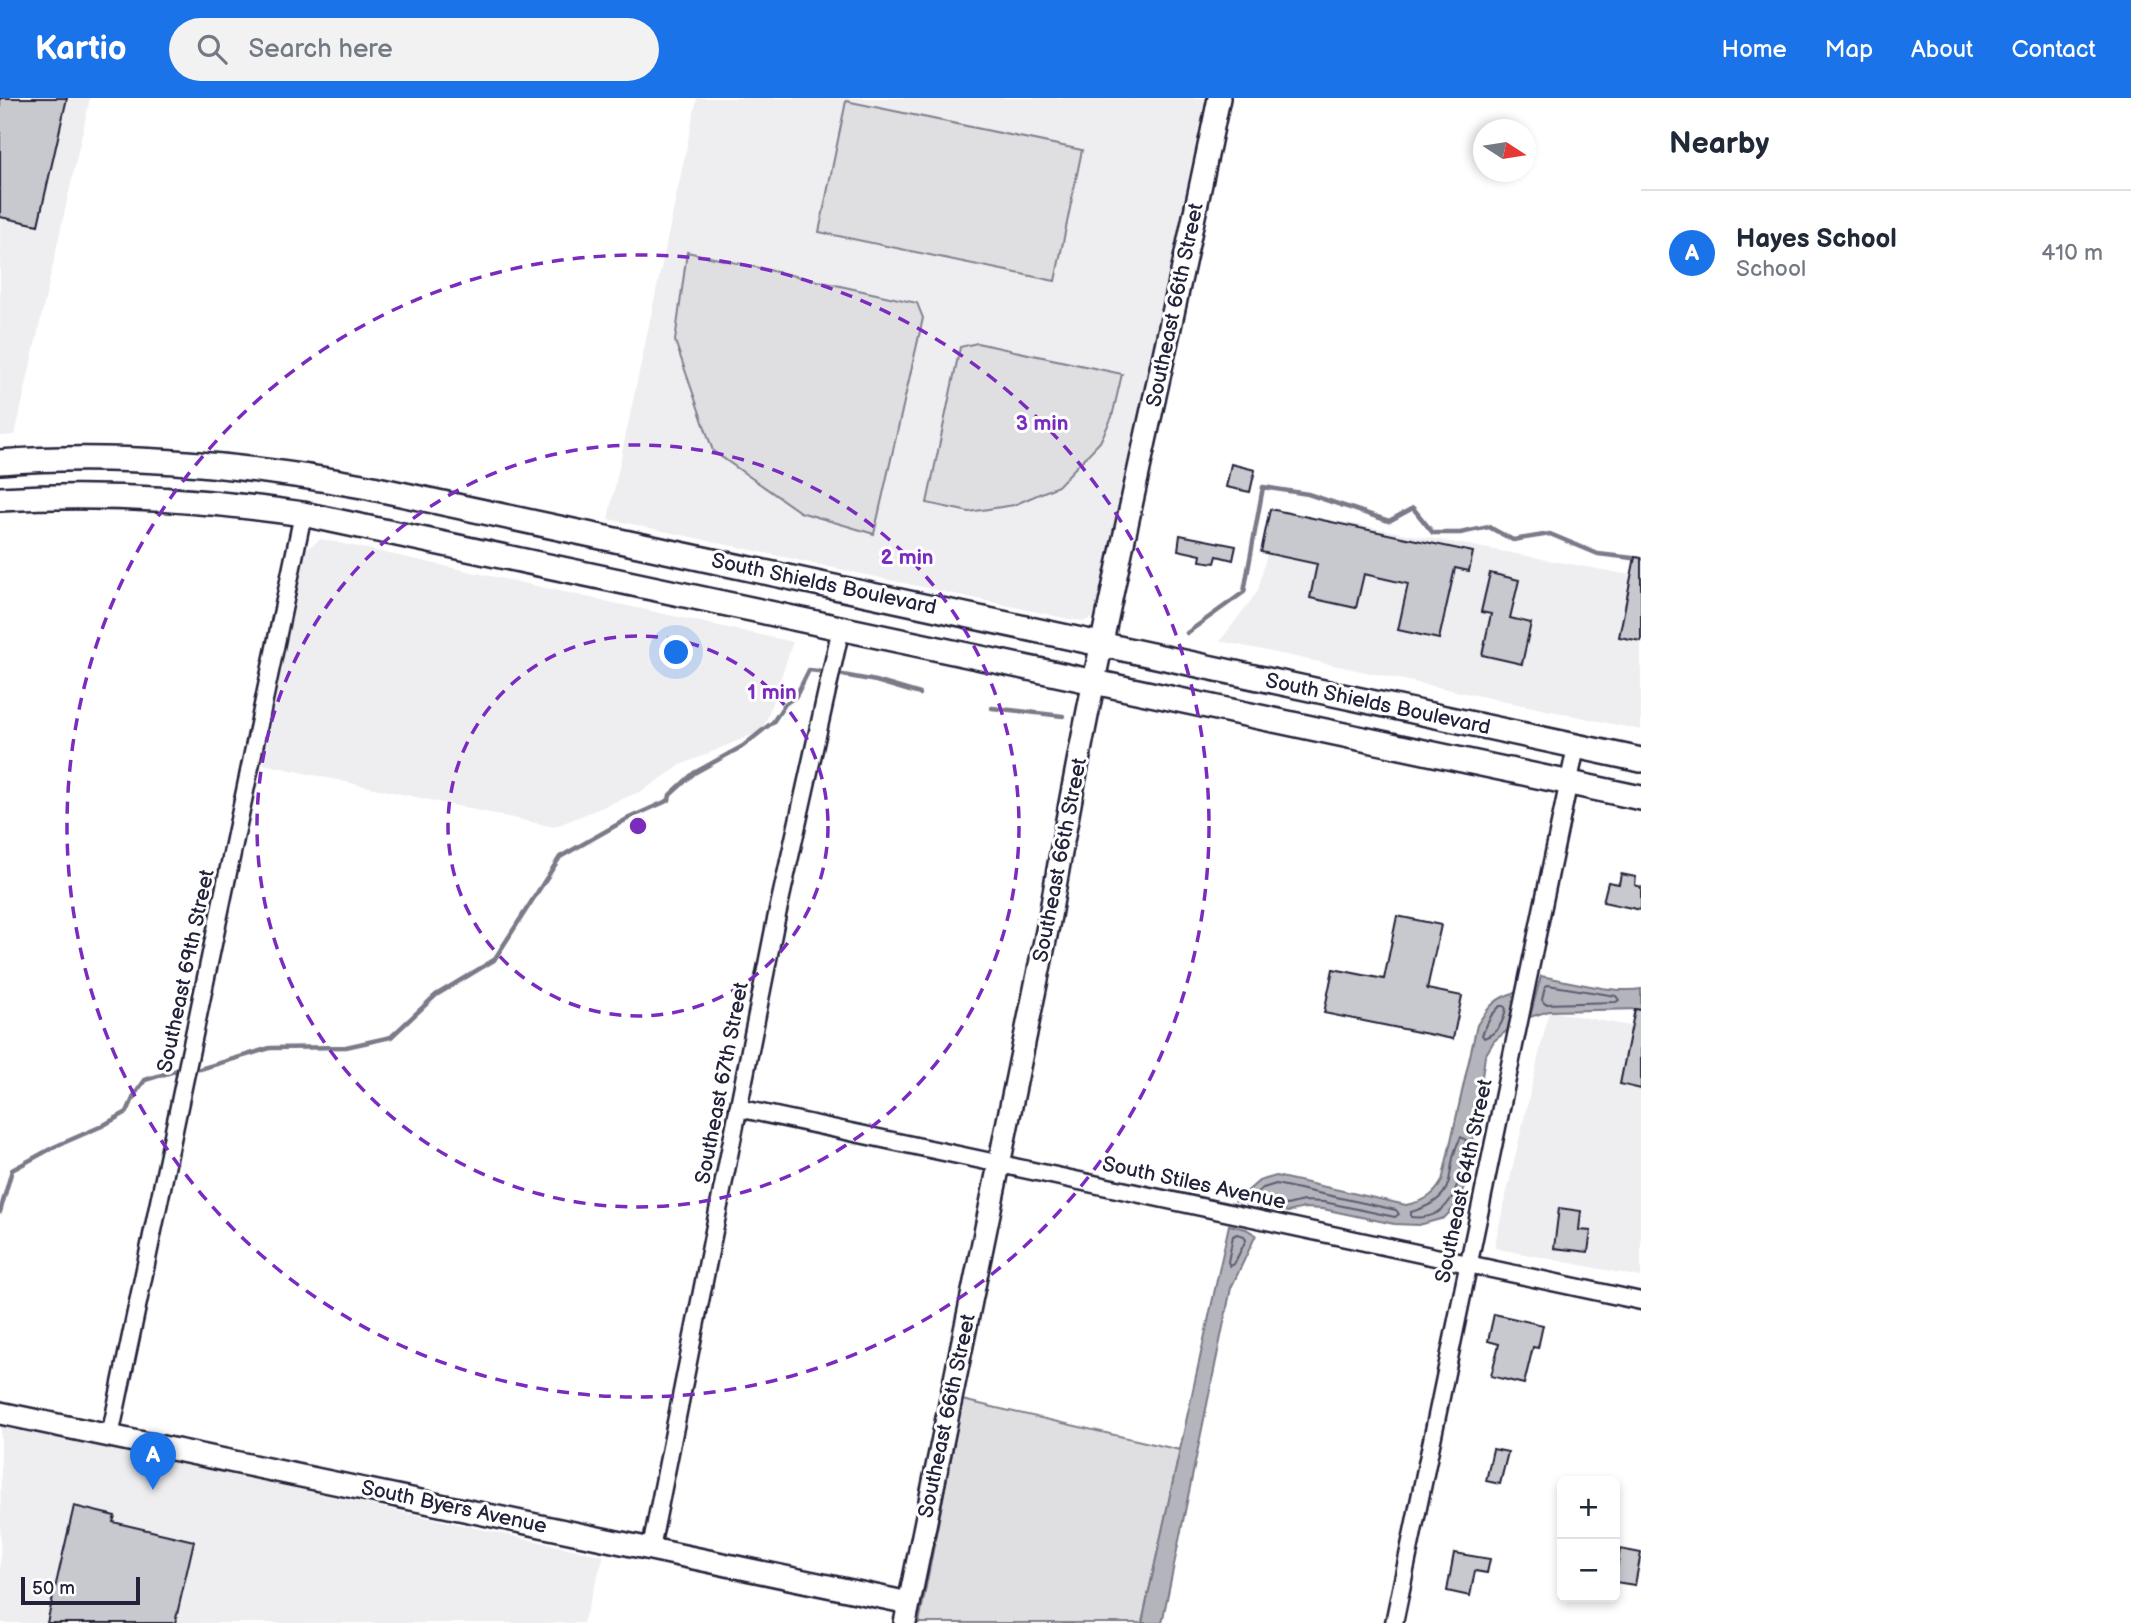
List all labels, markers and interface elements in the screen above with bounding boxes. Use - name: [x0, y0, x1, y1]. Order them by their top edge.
- search box: [169, 18, 659, 81]
- text: Kartio: [35, 29, 127, 69]
- icon: search: [193, 30, 231, 68]
- text: Search here: [249, 34, 393, 65]
- text: Home: [1722, 35, 1787, 64]
- text: Map: [1825, 35, 1873, 64]
- text: About: [1911, 35, 1973, 64]
- text: Contact: [2011, 35, 2096, 64]
- north arrow: [1473, 119, 1536, 182]
- text: Nearby: [1669, 126, 1769, 162]
- street label: Southeast 66th Street: [1141, 200, 1209, 409]
- text: Hayes School: [1736, 224, 1897, 255]
- text: A: [1685, 239, 1699, 267]
- text: 410 m: [2041, 239, 2103, 267]
- text: School: [1736, 255, 1806, 283]
- text: 3 min: [1016, 411, 1068, 436]
- text: 2 min: [880, 545, 934, 570]
- street label: South Shields Boulevard: [709, 548, 939, 620]
- your location: [659, 635, 693, 669]
- street label: South Shields Boulevard: [1263, 668, 1493, 740]
- text: 1 min: [747, 680, 797, 705]
- street label: Southeast 66th Street: [1028, 755, 1092, 964]
- centre of rings: [626, 814, 650, 838]
- street label: Southeast 69th Street: [152, 867, 220, 1075]
- street label: Southeast 67th Street: [690, 979, 754, 1186]
- street label: Southeast 64th Street: [1430, 1076, 1498, 1285]
- street label: South Stiles Avenue: [1100, 1151, 1288, 1215]
- street label: Southeast 66th Street: [913, 1311, 981, 1520]
- pin: A: [130, 1432, 176, 1490]
- street label: South Byers Avenue: [359, 1475, 549, 1539]
- map controls: [1557, 1476, 1620, 1602]
- button: +: [1557, 1476, 1620, 1539]
- button: −: [1557, 1539, 1620, 1602]
- scale bar: [21, 1574, 140, 1606]
- text: 50 m: [32, 1577, 75, 1600]

